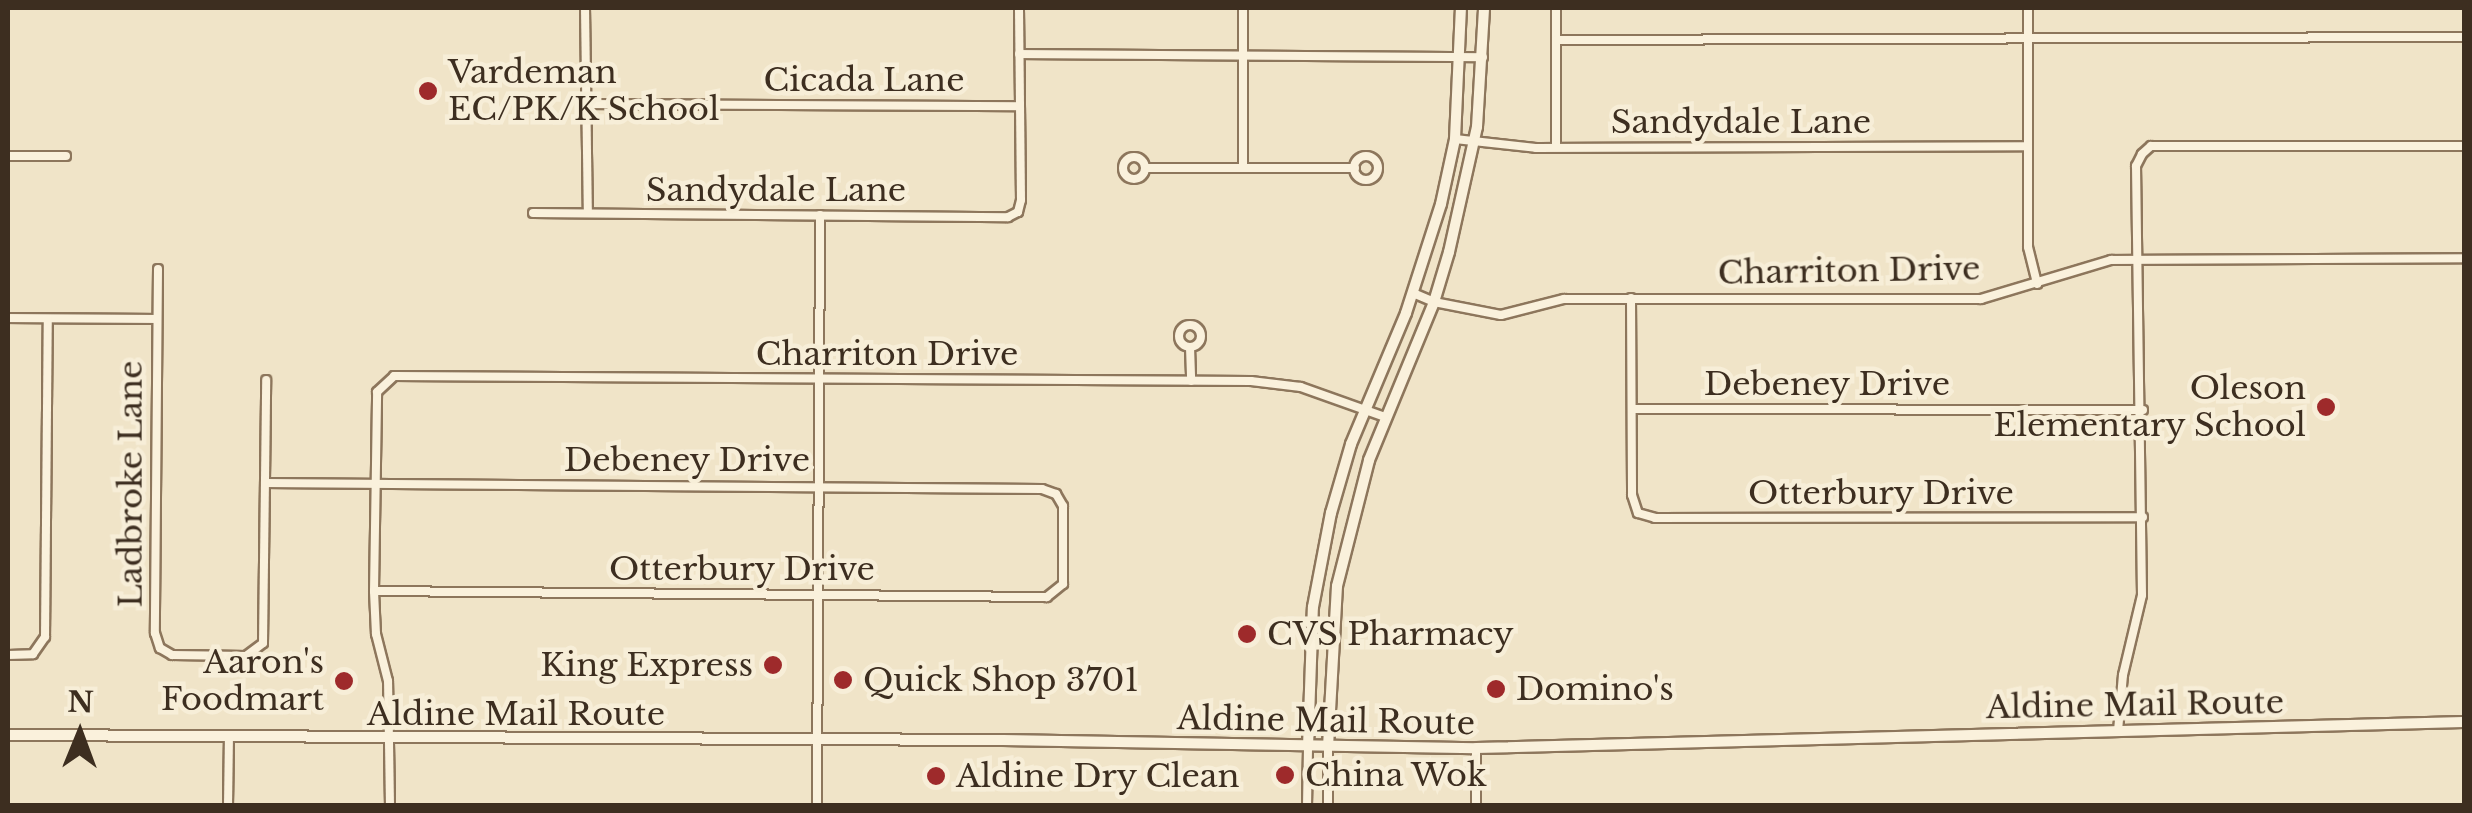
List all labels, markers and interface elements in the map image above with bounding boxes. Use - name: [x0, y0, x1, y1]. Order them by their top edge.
- place label: Vardeman EC/PK/K School: [448, 54, 720, 129]
- street label: Cicada Lane: [763, 61, 965, 99]
- marker: Vardeman EC/PK/K School: [417, 80, 439, 102]
- street label: Sandydale Lane: [1611, 103, 1871, 141]
- street label: Sandydale Lane: [646, 171, 906, 209]
- street label: Charriton Drive: [1717, 250, 1981, 292]
- street label: Charriton Drive: [756, 335, 1018, 373]
- street label: Ladbroke Lane: [112, 361, 150, 607]
- street label: Debeney Drive: [1704, 365, 1950, 403]
- place label: Oleson Elementary School: [1993, 370, 2306, 445]
- marker: Oleson Elementary School: [2315, 396, 2337, 418]
- street label: Debeney Drive: [564, 441, 810, 479]
- street label: Otterbury Drive: [1748, 474, 2014, 512]
- street label: Otterbury Drive: [609, 550, 875, 588]
- place label: CVS Pharmacy: [1267, 615, 1514, 653]
- marker: CVS Pharmacy: [1236, 623, 1258, 645]
- place label: Aaron's Foodmart: [161, 644, 324, 719]
- place label: King Express: [540, 646, 753, 684]
- marker: King Express: [762, 654, 784, 676]
- place label: Quick Shop 3701: [863, 661, 1139, 699]
- marker: Quick Shop 3701: [832, 669, 854, 691]
- marker: Aaron's Foodmart: [333, 670, 355, 692]
- place label: Domino's: [1516, 670, 1674, 708]
- marker: Domino's: [1485, 678, 1507, 700]
- north arrow: [30, 683, 130, 783]
- street label: Aldine Mail Route: [1986, 683, 2284, 727]
- text: N: [67, 685, 94, 720]
- street label: Aldine Mail Route: [367, 695, 665, 733]
- street label: Aldine Mail Route: [1177, 699, 1475, 743]
- place label: China Wok: [1305, 756, 1488, 794]
- place label: Aldine Dry Clean: [956, 757, 1241, 795]
- marker: China Wok: [1274, 764, 1296, 786]
- marker: Aldine Dry Clean: [925, 765, 947, 787]

